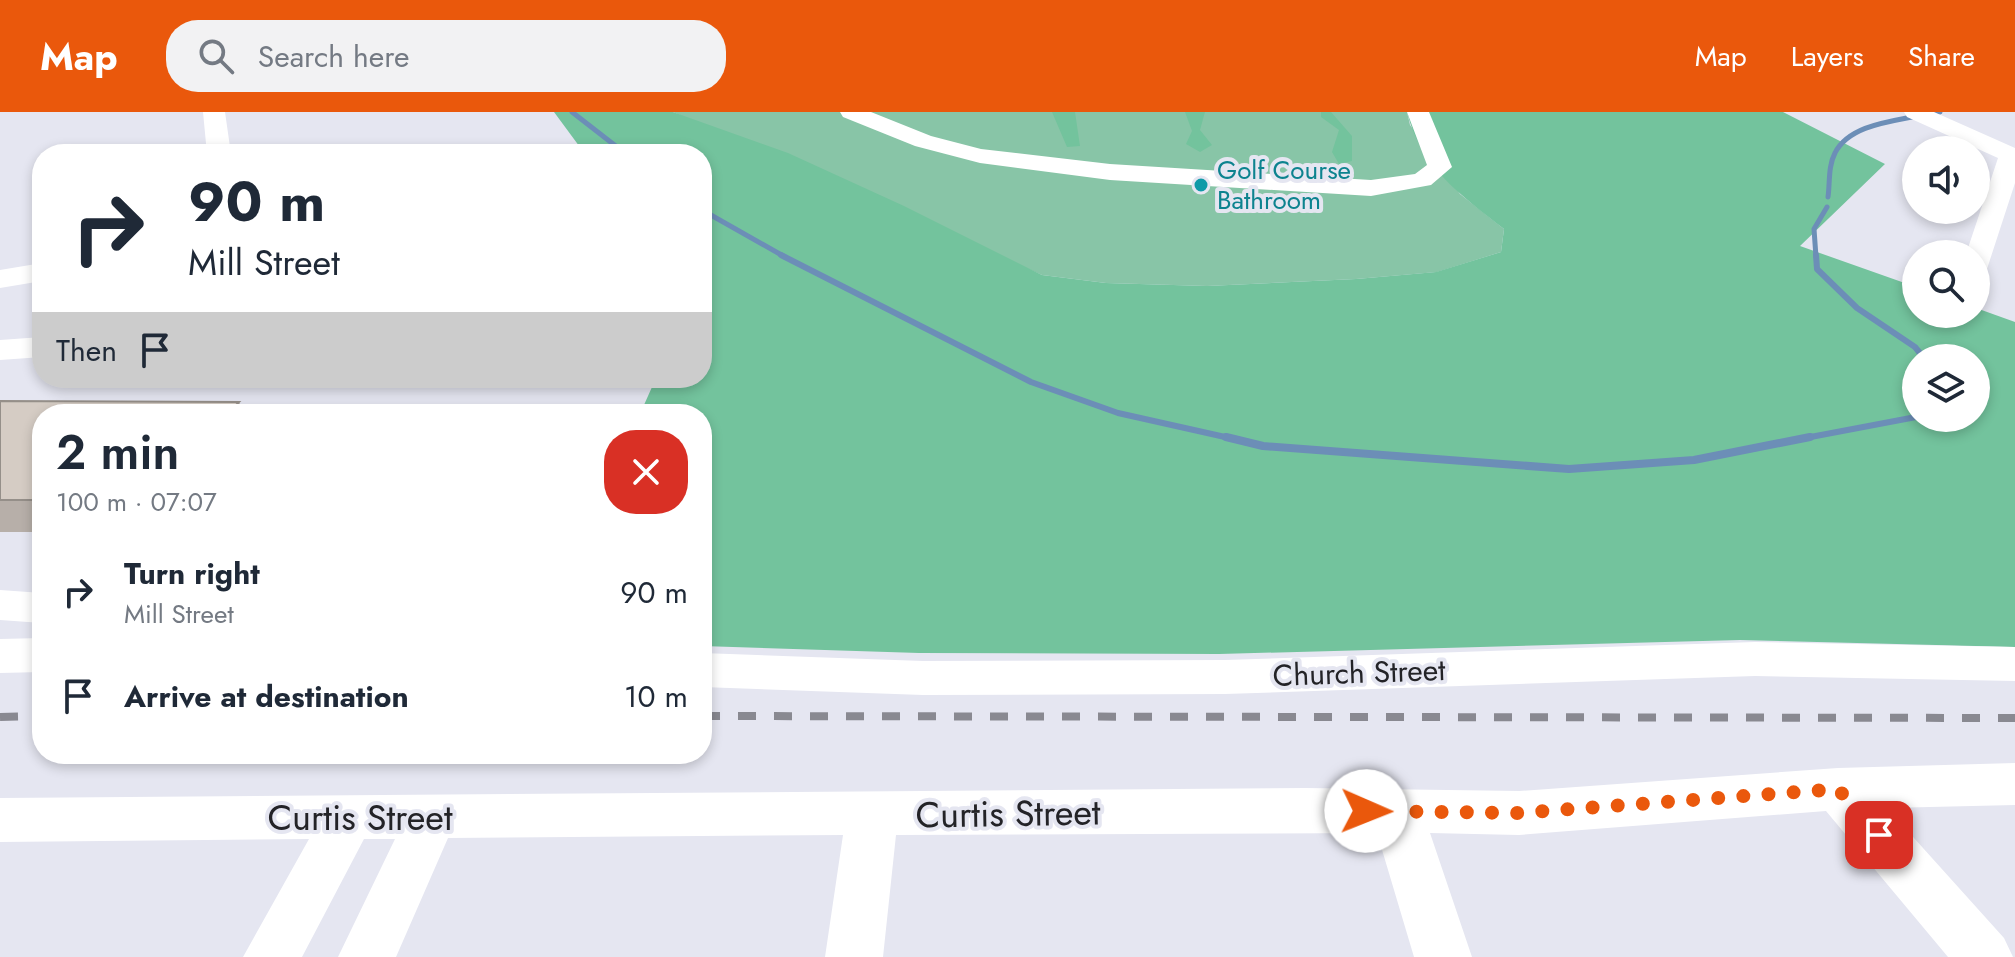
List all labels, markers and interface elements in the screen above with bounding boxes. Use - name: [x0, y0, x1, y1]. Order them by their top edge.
- search box: [166, 20, 726, 92]
- text: Map: [40, 29, 118, 84]
- icon: search: [194, 34, 238, 78]
- text: Search here: [258, 35, 410, 78]
- text: Map: [1695, 36, 1747, 77]
- text: Layers: [1791, 36, 1864, 77]
- text: Share: [1908, 36, 1975, 77]
- map controls: [1902, 136, 1990, 432]
- button: sound: [1902, 136, 1990, 224]
- place label: Golf Course Bathroom: [1217, 151, 1351, 219]
- text: 90 m: [188, 161, 325, 242]
- icon: right: [56, 176, 160, 280]
- marker: Golf Course Bathroom: [1192, 176, 1210, 194]
- text: Mill Street: [188, 236, 340, 288]
- button: search: [1902, 240, 1990, 328]
- icon: arrive: [133, 328, 177, 372]
- text: Then: [56, 329, 117, 372]
- button: layers: [1902, 344, 1990, 432]
- text: 2 min: [56, 418, 179, 487]
- button: close: [604, 430, 688, 514]
- text: 100 m · 07:07: [56, 483, 217, 521]
- text: Turn right: [124, 552, 260, 595]
- icon: right: [56, 570, 100, 614]
- text: 90 m: [620, 571, 688, 614]
- text: Mill Street: [124, 595, 234, 633]
- street label: Church Street: [1272, 648, 1447, 697]
- icon: arrive: [56, 674, 100, 718]
- text: Arrive at destination: [124, 675, 409, 718]
- text: 10 m: [624, 675, 688, 718]
- position arrow: [1324, 769, 1408, 853]
- street label: Curtis Street: [915, 785, 1101, 841]
- street label: Curtis Street: [267, 791, 453, 843]
- pin: [1845, 801, 1913, 869]
- icon: arrive: [1857, 813, 1901, 857]

